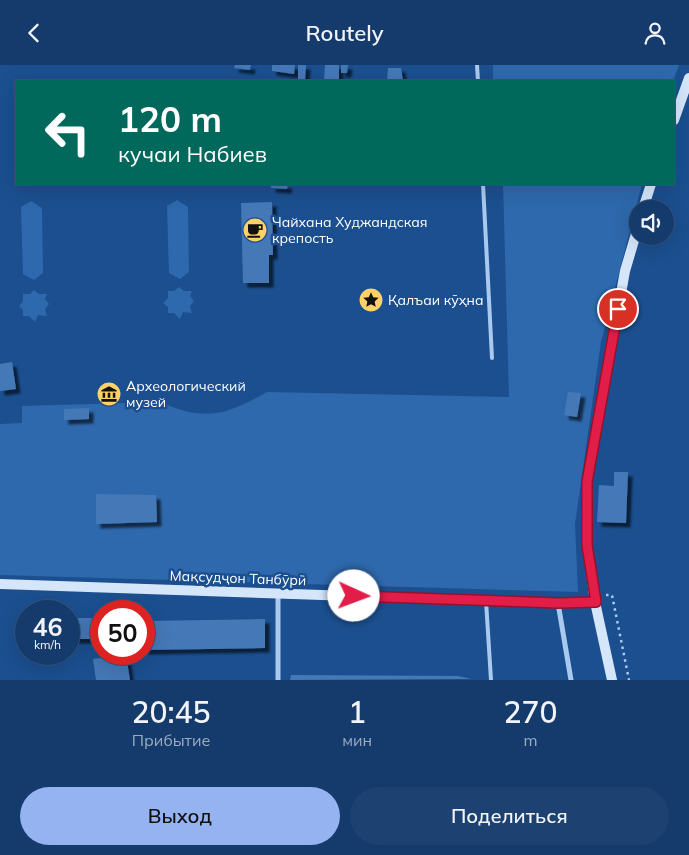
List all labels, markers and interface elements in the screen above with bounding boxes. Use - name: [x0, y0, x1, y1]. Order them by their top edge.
- icon: back: [20, 19, 48, 47]
- text: Routely: [306, 19, 383, 47]
- icon: person: [641, 19, 669, 47]
- text: 120 m: [118, 97, 222, 141]
- icon: left: [35, 100, 100, 165]
- text: кучаи Набиев: [118, 140, 267, 168]
- map controls: [629, 200, 674, 245]
- button: sound: [629, 200, 674, 245]
- place label: Чайхана Худжандская крепость: [272, 213, 428, 247]
- cafe icon: Чайхана Худжандская крепость: [242, 217, 268, 243]
- place icon: Қалъаи кӯҳна: [358, 287, 384, 313]
- pin: [597, 288, 639, 330]
- place label: Қалъаи кӯҳна: [388, 291, 484, 309]
- icon: arrive: [604, 295, 632, 323]
- place label: Археологический музей: [126, 377, 246, 411]
- museum icon: Археологический музей: [96, 381, 122, 407]
- street label: Мақсудҷон Танбӯрӣ: [169, 567, 307, 589]
- position arrow: [327, 569, 379, 621]
- speed limit sign: 50: [90, 600, 155, 665]
- text: 46: [32, 611, 63, 642]
- text: km/h: [34, 637, 61, 652]
- text: 20:45: [132, 693, 211, 731]
- text: 1: [348, 693, 366, 731]
- text: 270: [503, 693, 557, 731]
- text: Прибытие: [132, 730, 210, 750]
- text: мин: [342, 730, 372, 750]
- text: m: [523, 730, 538, 750]
- button: Выход: [20, 787, 340, 845]
- button: Поделиться: [350, 787, 669, 845]

